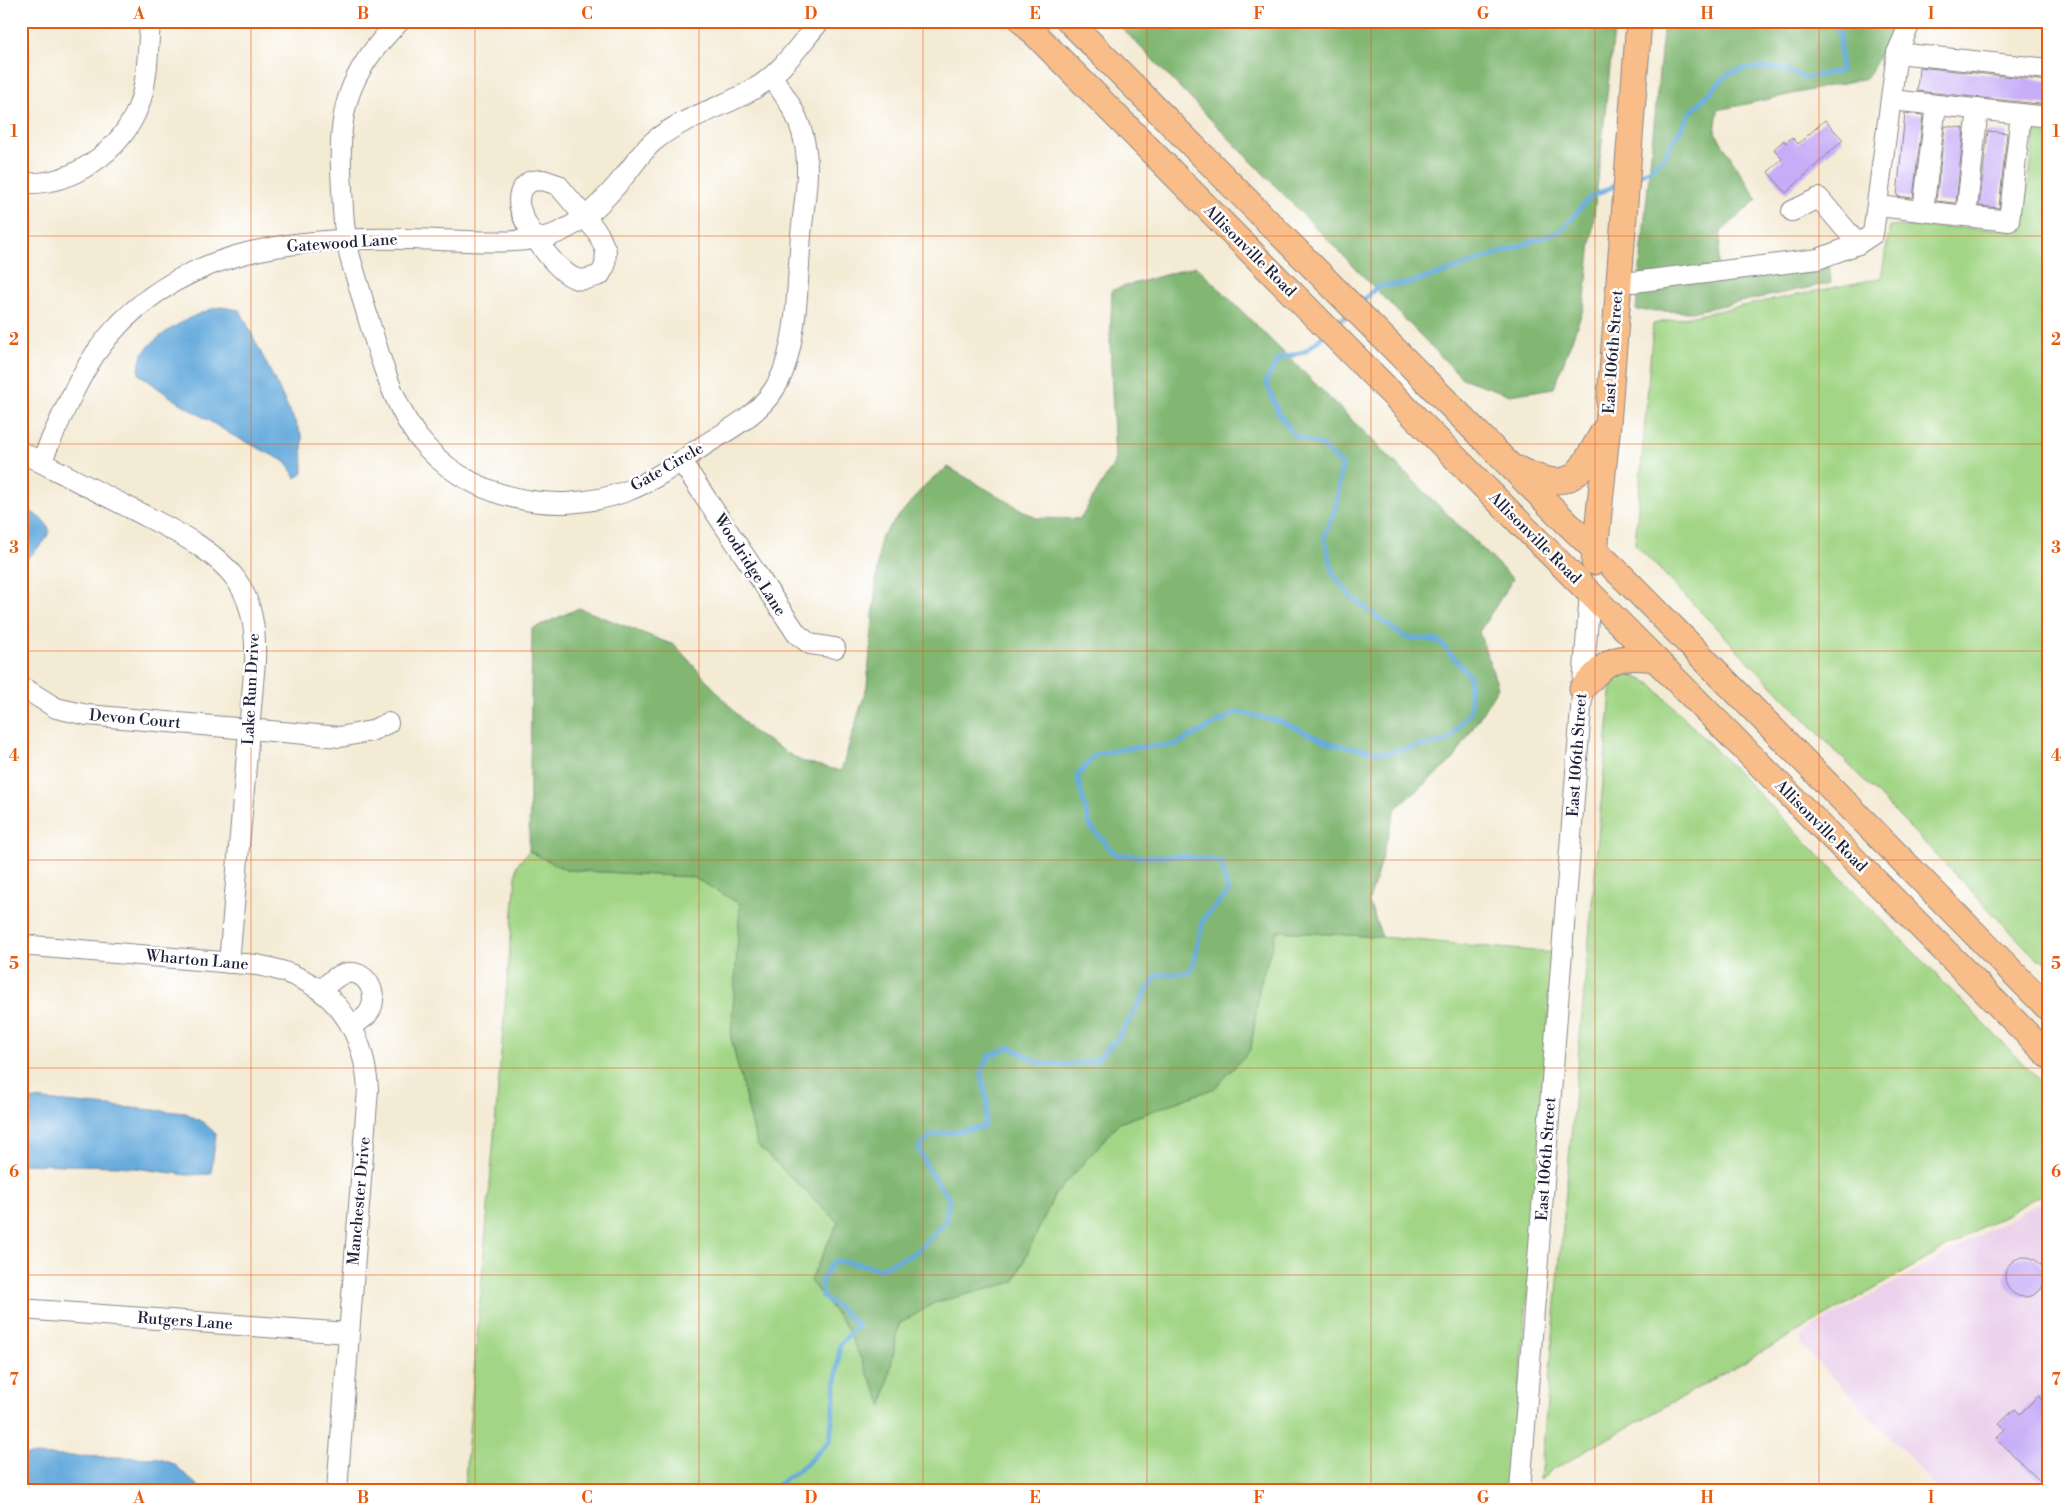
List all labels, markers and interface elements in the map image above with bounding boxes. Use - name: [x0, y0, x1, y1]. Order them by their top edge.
- text: A: [132, 4, 145, 24]
- text: B: [357, 4, 369, 24]
- text: C: [581, 4, 593, 24]
- text: D: [805, 4, 818, 24]
- text: E: [1029, 4, 1041, 24]
- text: F: [1253, 4, 1265, 24]
- text: G: [1477, 4, 1490, 24]
- text: H: [1700, 4, 1714, 24]
- text: I: [1928, 4, 1934, 24]
- text: 1: [10, 122, 18, 142]
- text: 1: [2052, 122, 2060, 142]
- street label: Allisonville Road: [1199, 200, 1300, 301]
- street label: Gatewood Lane: [286, 229, 398, 257]
- street label: East 106th Street: [1599, 289, 1627, 415]
- text: 2: [9, 330, 19, 350]
- text: 2: [2051, 330, 2061, 350]
- street label: Gate Circle: [627, 438, 707, 496]
- street label: Allisonville Road: [1484, 487, 1585, 588]
- street label: Woodridge Lane: [709, 509, 790, 620]
- text: 3: [9, 538, 19, 558]
- text: 3: [2051, 538, 2061, 558]
- street label: Lake Run Drive: [238, 633, 264, 745]
- street label: East 106th Street: [1563, 692, 1591, 818]
- street label: Devon Court: [88, 705, 182, 733]
- text: 4: [9, 746, 20, 766]
- text: 4: [2051, 746, 2062, 766]
- street label: Allisonville Road: [1770, 775, 1871, 876]
- street label: Wharton Lane: [144, 945, 249, 974]
- text: 5: [9, 954, 19, 974]
- text: 5: [2051, 954, 2061, 974]
- street label: East 106th Street: [1532, 1096, 1560, 1222]
- street label: Manchester Drive: [343, 1136, 375, 1266]
- text: 6: [9, 1162, 19, 1182]
- text: 6: [2051, 1162, 2061, 1182]
- street label: Rutgers Lane: [137, 1308, 233, 1334]
- text: 7: [9, 1370, 19, 1390]
- text: 7: [2051, 1370, 2061, 1390]
- text: A: [132, 1488, 145, 1508]
- text: B: [357, 1488, 369, 1508]
- text: C: [581, 1488, 593, 1508]
- text: D: [805, 1488, 818, 1508]
- text: E: [1029, 1488, 1041, 1508]
- text: F: [1253, 1488, 1265, 1508]
- text: G: [1477, 1488, 1490, 1508]
- text: H: [1700, 1488, 1714, 1508]
- text: I: [1928, 1488, 1934, 1508]

